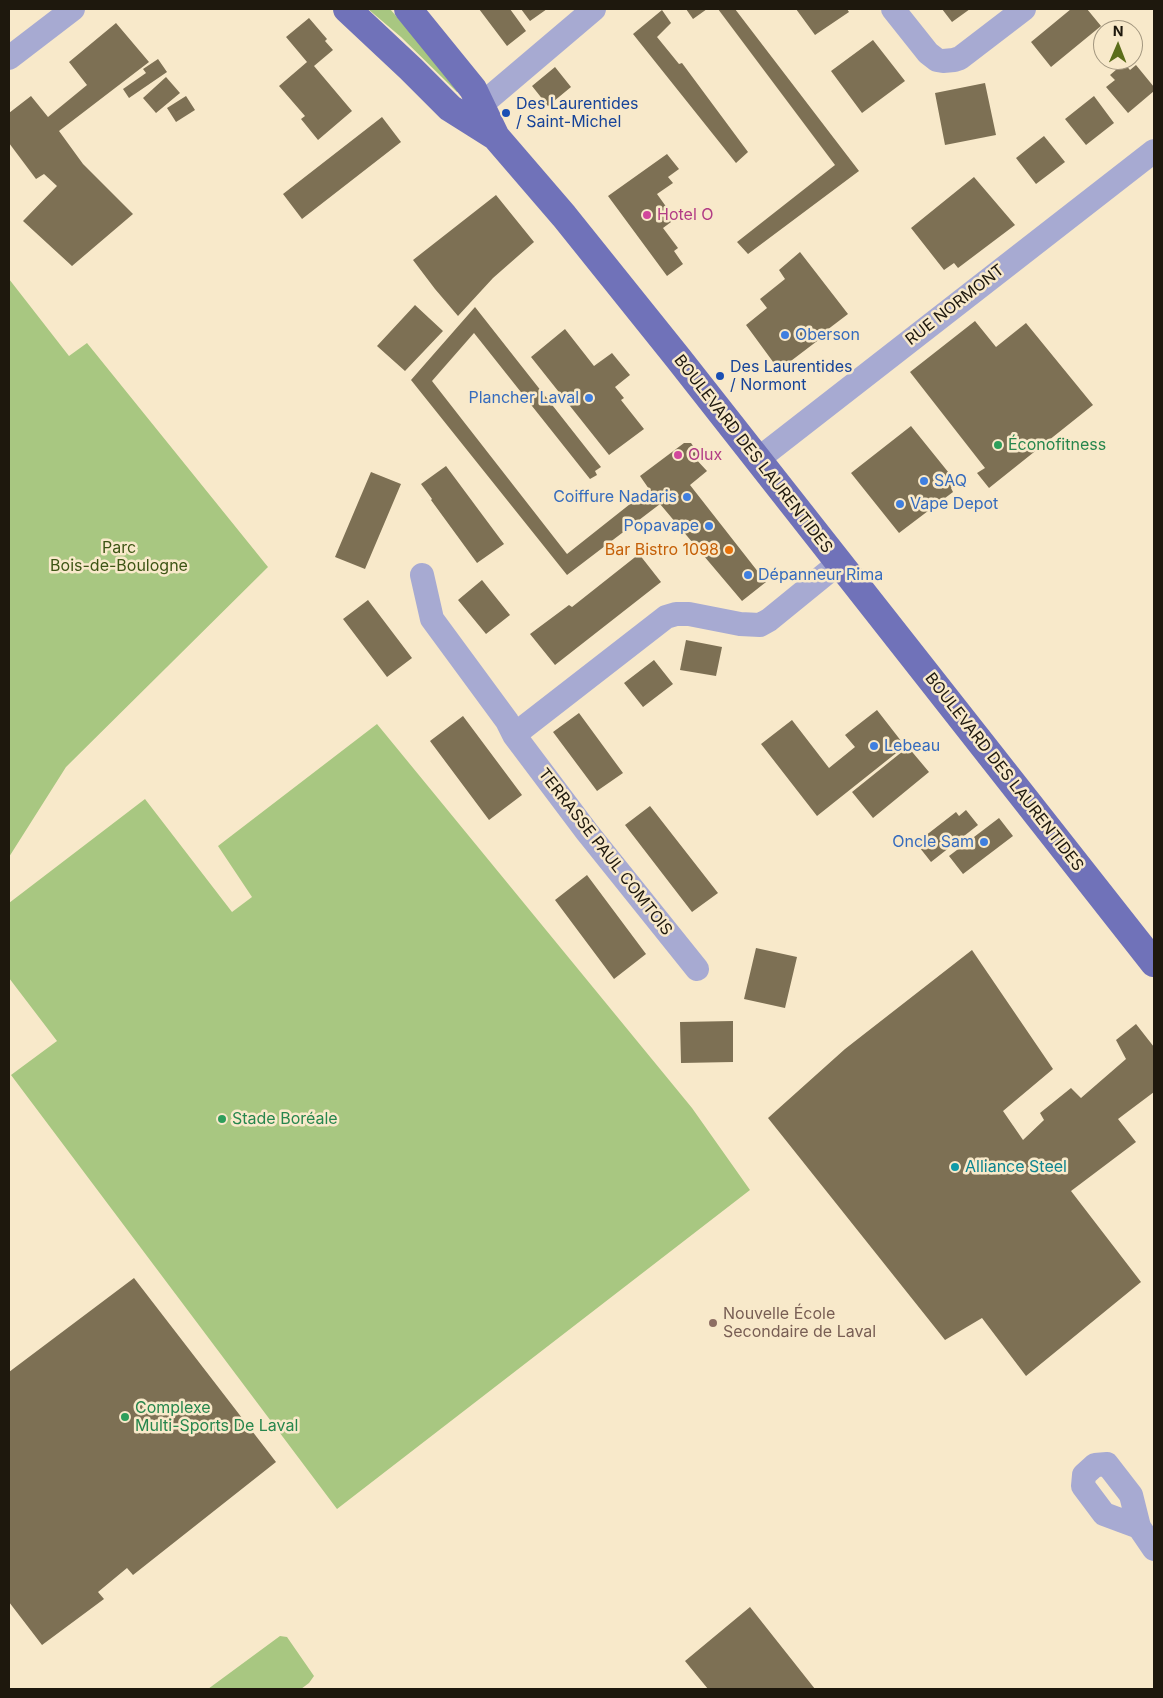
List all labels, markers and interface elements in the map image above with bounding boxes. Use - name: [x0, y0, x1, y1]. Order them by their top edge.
- north arrow: [1093, 20, 1143, 70]
- text: N: [1113, 22, 1124, 39]
- place label: Des Laurentides / Saint-Michel: [516, 94, 639, 132]
- marker: Des Laurentides / Saint-Michel: [500, 107, 512, 119]
- place label: Hotel O: [657, 205, 714, 225]
- marker: Hotel O: [641, 209, 653, 221]
- street label: RUE NORMONT: [902, 261, 1008, 349]
- place label: Oberson: [795, 325, 860, 345]
- marker: Oberson: [779, 329, 791, 341]
- street label: BOULEVARD DES LAURENTIDES: [670, 351, 836, 557]
- place label: Des Laurentides / Normont: [730, 357, 853, 395]
- marker: Des Laurentides / Normont: [714, 370, 726, 382]
- place label: Plancher Laval: [468, 388, 579, 408]
- marker: Plancher Laval: [583, 392, 595, 404]
- place label: Éconofitness: [1008, 435, 1106, 455]
- marker: Éconofitness: [992, 439, 1004, 451]
- place label: Olux: [688, 445, 722, 465]
- marker: Olux: [672, 449, 684, 461]
- place label: SAQ: [934, 471, 967, 491]
- marker: SAQ: [918, 475, 930, 487]
- place label: Coiffure Nadaris: [553, 487, 677, 507]
- marker: Coiffure Nadaris: [681, 491, 693, 503]
- place label: Vape Depot: [910, 494, 998, 514]
- marker: Vape Depot: [894, 498, 906, 510]
- place label: Popavape: [624, 516, 699, 536]
- marker: Popavape: [703, 520, 715, 532]
- park label: Parc Bois-de-Boulogne: [50, 538, 188, 576]
- place label: Bar Bistro 1098: [605, 540, 719, 560]
- marker: Bar Bistro 1098: [723, 544, 735, 556]
- place label: Dépanneur Rima: [758, 565, 883, 585]
- marker: Dépanneur Rima: [742, 569, 754, 581]
- street label: BOULEVARD DES LAURENTIDES: [921, 669, 1087, 875]
- place label: Lebeau: [884, 736, 940, 756]
- marker: Lebeau: [868, 740, 880, 752]
- street label: TERRASSE PAUL COMTOIS: [534, 765, 676, 939]
- place label: Oncle Sam: [892, 832, 974, 852]
- marker: Oncle Sam: [978, 836, 990, 848]
- place label: Stade Boréale: [232, 1109, 338, 1129]
- marker: Stade Boréale: [216, 1113, 228, 1125]
- place label: Alliance Steel: [965, 1157, 1067, 1177]
- marker: Alliance Steel: [949, 1161, 961, 1173]
- place label: Nouvelle École Secondaire de Laval: [723, 1304, 876, 1342]
- marker: Nouvelle École Secondaire de Laval: [707, 1317, 719, 1329]
- place label: Complexe Multi-Sports De Laval: [135, 1398, 298, 1436]
- marker: Complexe Multi-Sports De Laval: [119, 1411, 131, 1423]

